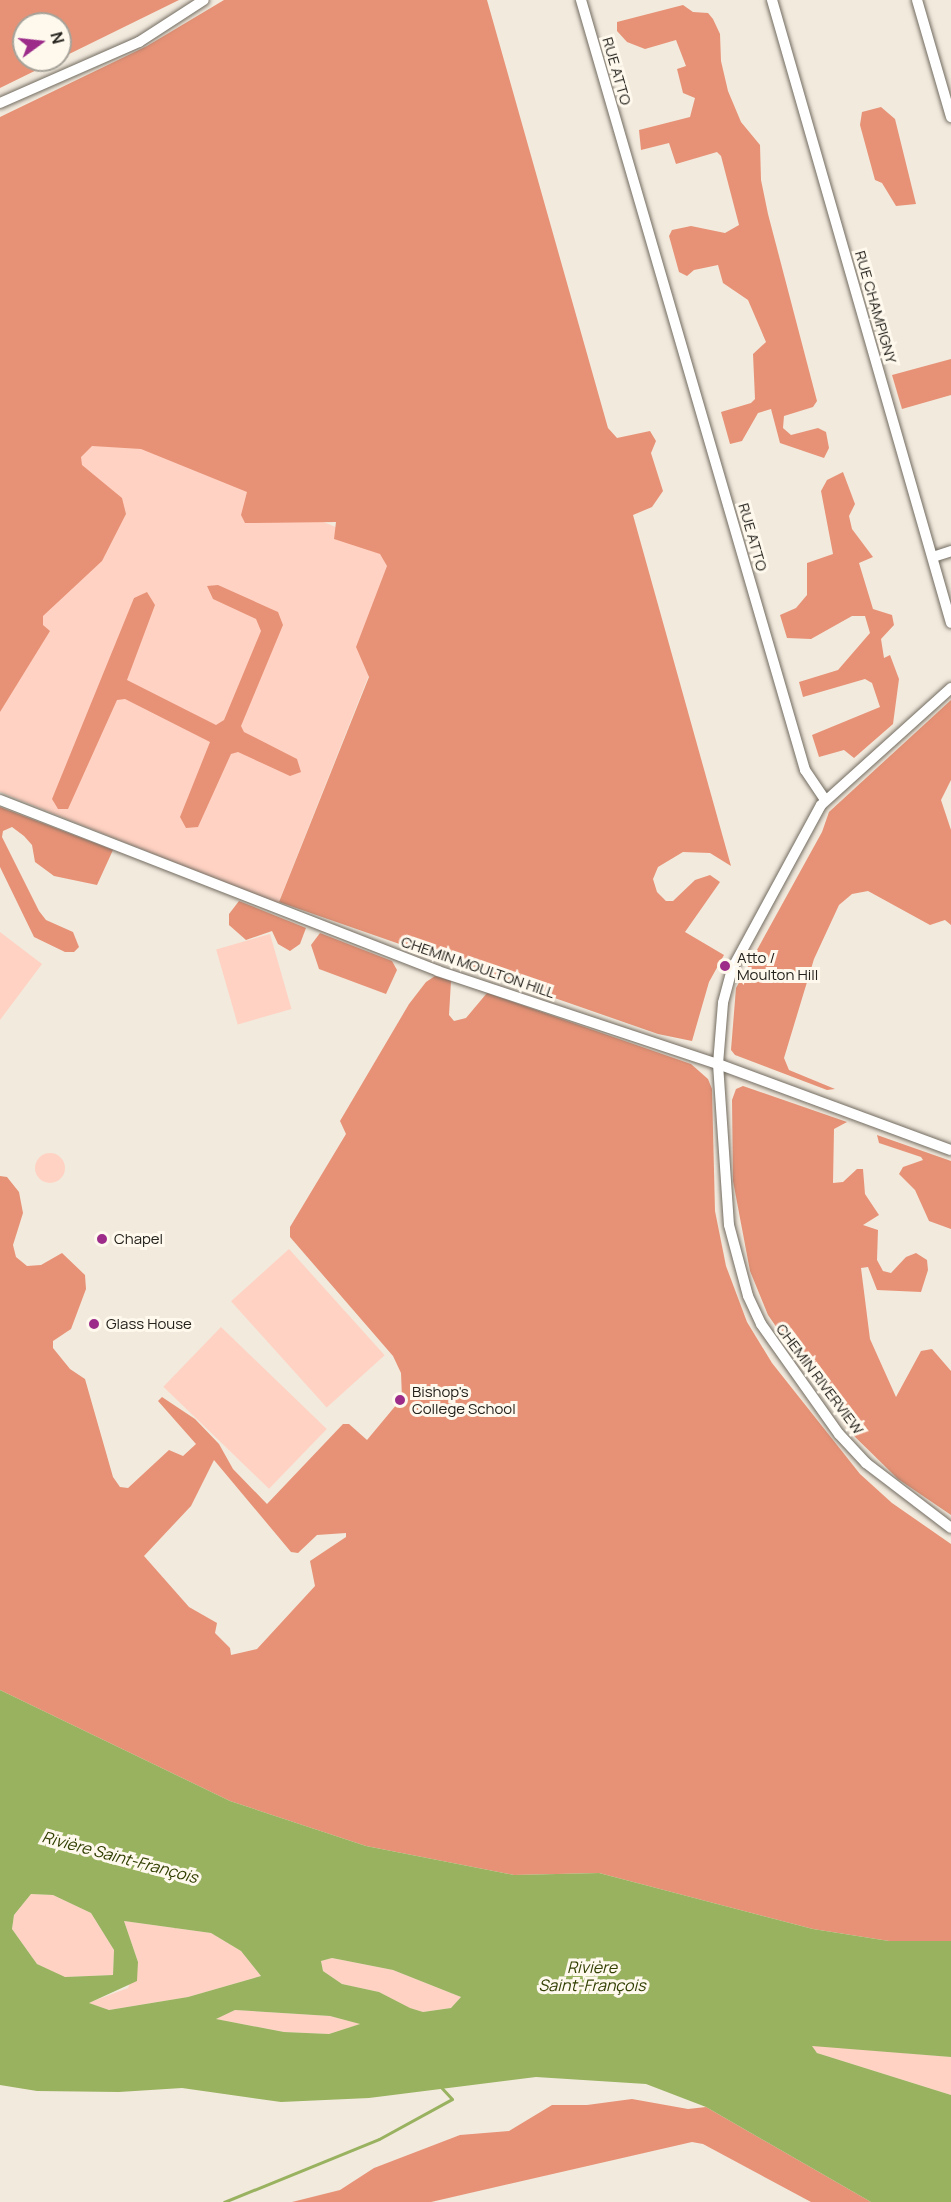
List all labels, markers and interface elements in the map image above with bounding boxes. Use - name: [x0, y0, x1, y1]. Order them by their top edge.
- north arrow: [12, 12, 72, 72]
- text: N: [45, 29, 70, 46]
- street label: RUE ATTO: [599, 35, 635, 107]
- street label: RUE CHAMPIGNY: [851, 249, 901, 365]
- street label: RUE ATTO: [735, 501, 771, 573]
- street label: CHEMIN MOULTON HILL: [399, 932, 557, 1002]
- place label: Atto / Moulton Hill: [737, 948, 818, 983]
- marker: Atto / Moulton Hill: [718, 959, 732, 973]
- place label: Chapel: [114, 1230, 163, 1248]
- marker: Chapel: [95, 1232, 109, 1246]
- place label: Glass House: [106, 1315, 192, 1333]
- marker: Glass House: [87, 1317, 101, 1331]
- street label: CHEMIN RIVERVIEW: [772, 1320, 868, 1438]
- place label: Bishop's College School: [412, 1382, 516, 1417]
- marker: Bishop's College School: [393, 1393, 407, 1407]
- water label: Rivière Saint-François: [40, 1827, 200, 1887]
- water label: Rivière Saint-François: [538, 1957, 646, 1995]

